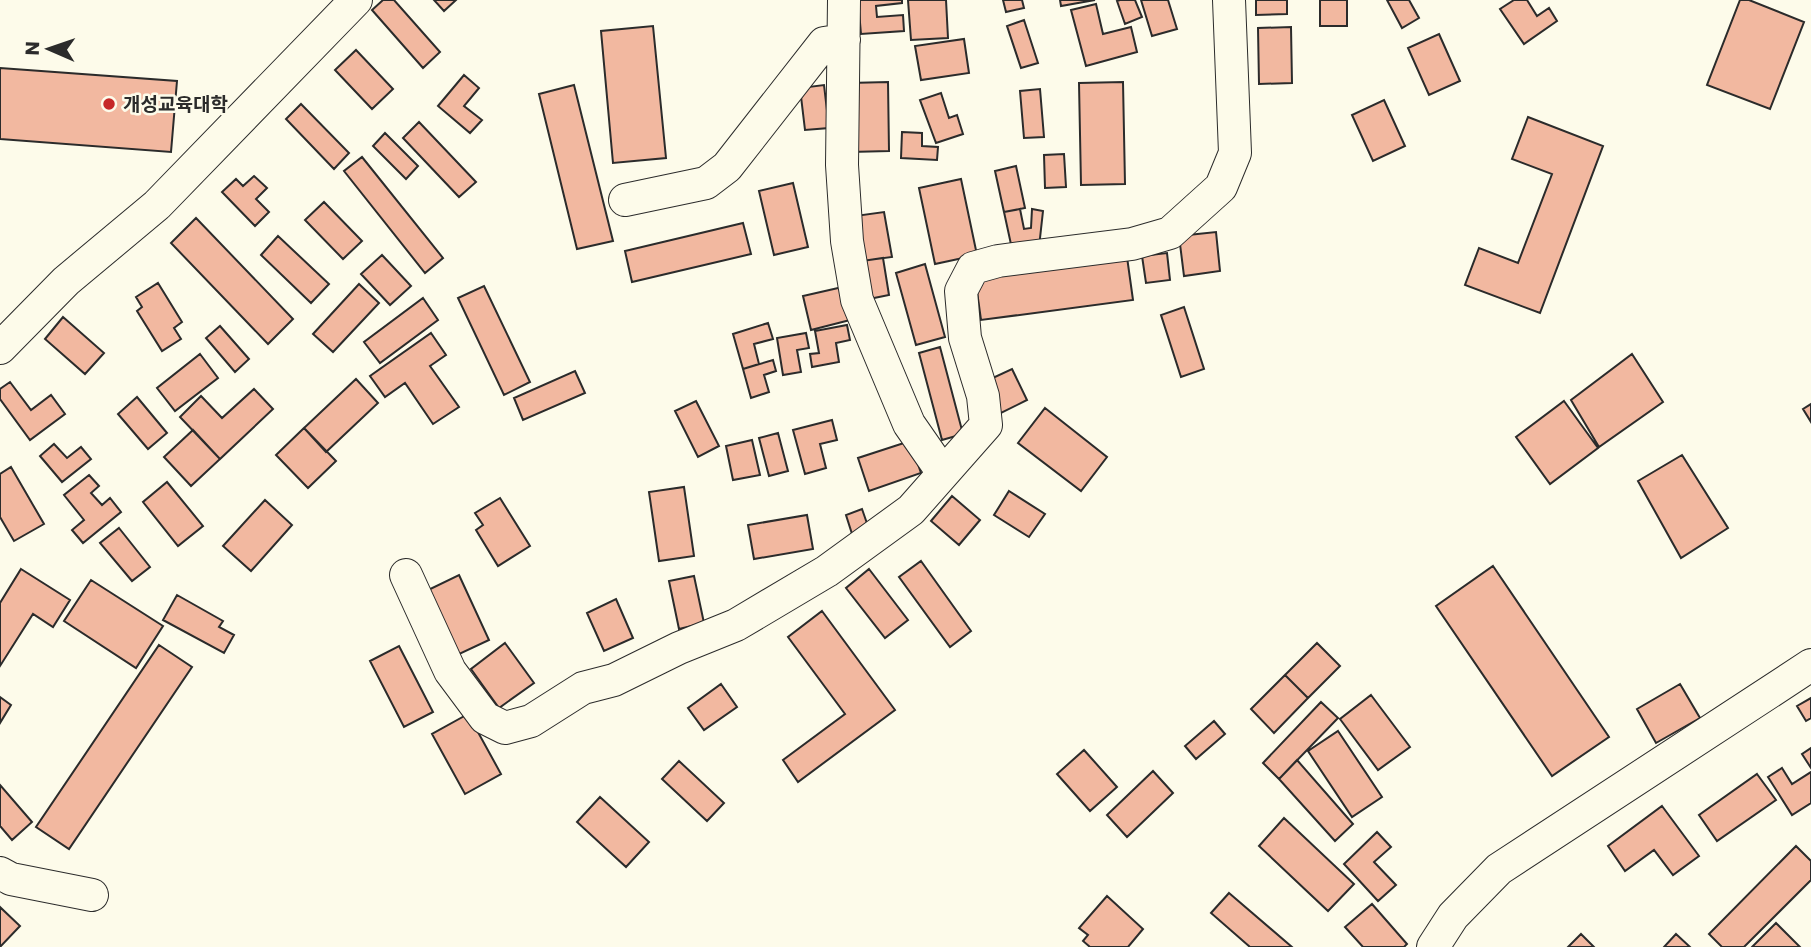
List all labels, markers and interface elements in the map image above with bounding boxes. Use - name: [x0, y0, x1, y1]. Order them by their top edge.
- north arrow: [14, 14, 84, 84]
- text: N: [19, 41, 46, 56]
- place label: 개성교육대학: [123, 91, 228, 118]
- marker: 개성교육대학: [101, 96, 117, 112]

